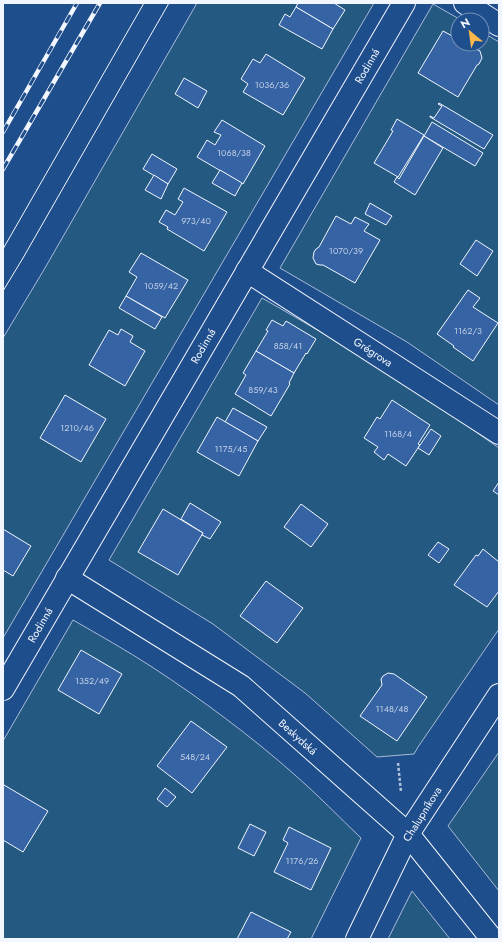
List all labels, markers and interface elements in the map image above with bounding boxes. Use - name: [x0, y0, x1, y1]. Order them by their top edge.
- north arrow: [450, 12, 490, 52]
- text: N: [457, 14, 473, 32]
- street label: Rodinná: [351, 45, 383, 87]
- house number: 1036/36: [255, 78, 289, 91]
- house number: 1068/38: [217, 146, 251, 159]
- house number: 973/40: [181, 214, 211, 227]
- house number: 1070/39: [329, 244, 363, 257]
- house number: 1059/42: [144, 279, 178, 292]
- house number: 1162/3: [454, 324, 482, 337]
- street label: Rodinná: [187, 325, 219, 367]
- street label: Grégrova: [350, 333, 396, 371]
- house number: 858/41: [274, 339, 302, 352]
- house number: 859/43: [248, 383, 278, 396]
- house number: 1210/46: [60, 421, 94, 434]
- house number: 1168/4: [384, 427, 412, 440]
- house number: 1175/45: [215, 442, 247, 455]
- street label: Rodinná: [24, 604, 56, 646]
- house number: 1352/49: [75, 674, 109, 687]
- house number: 1148/48: [376, 702, 409, 715]
- street label: Beskydská: [275, 715, 321, 759]
- house number: 548/24: [180, 750, 210, 763]
- street label: Chalupníkova: [399, 783, 445, 845]
- house number: 1176/26: [286, 854, 318, 867]

